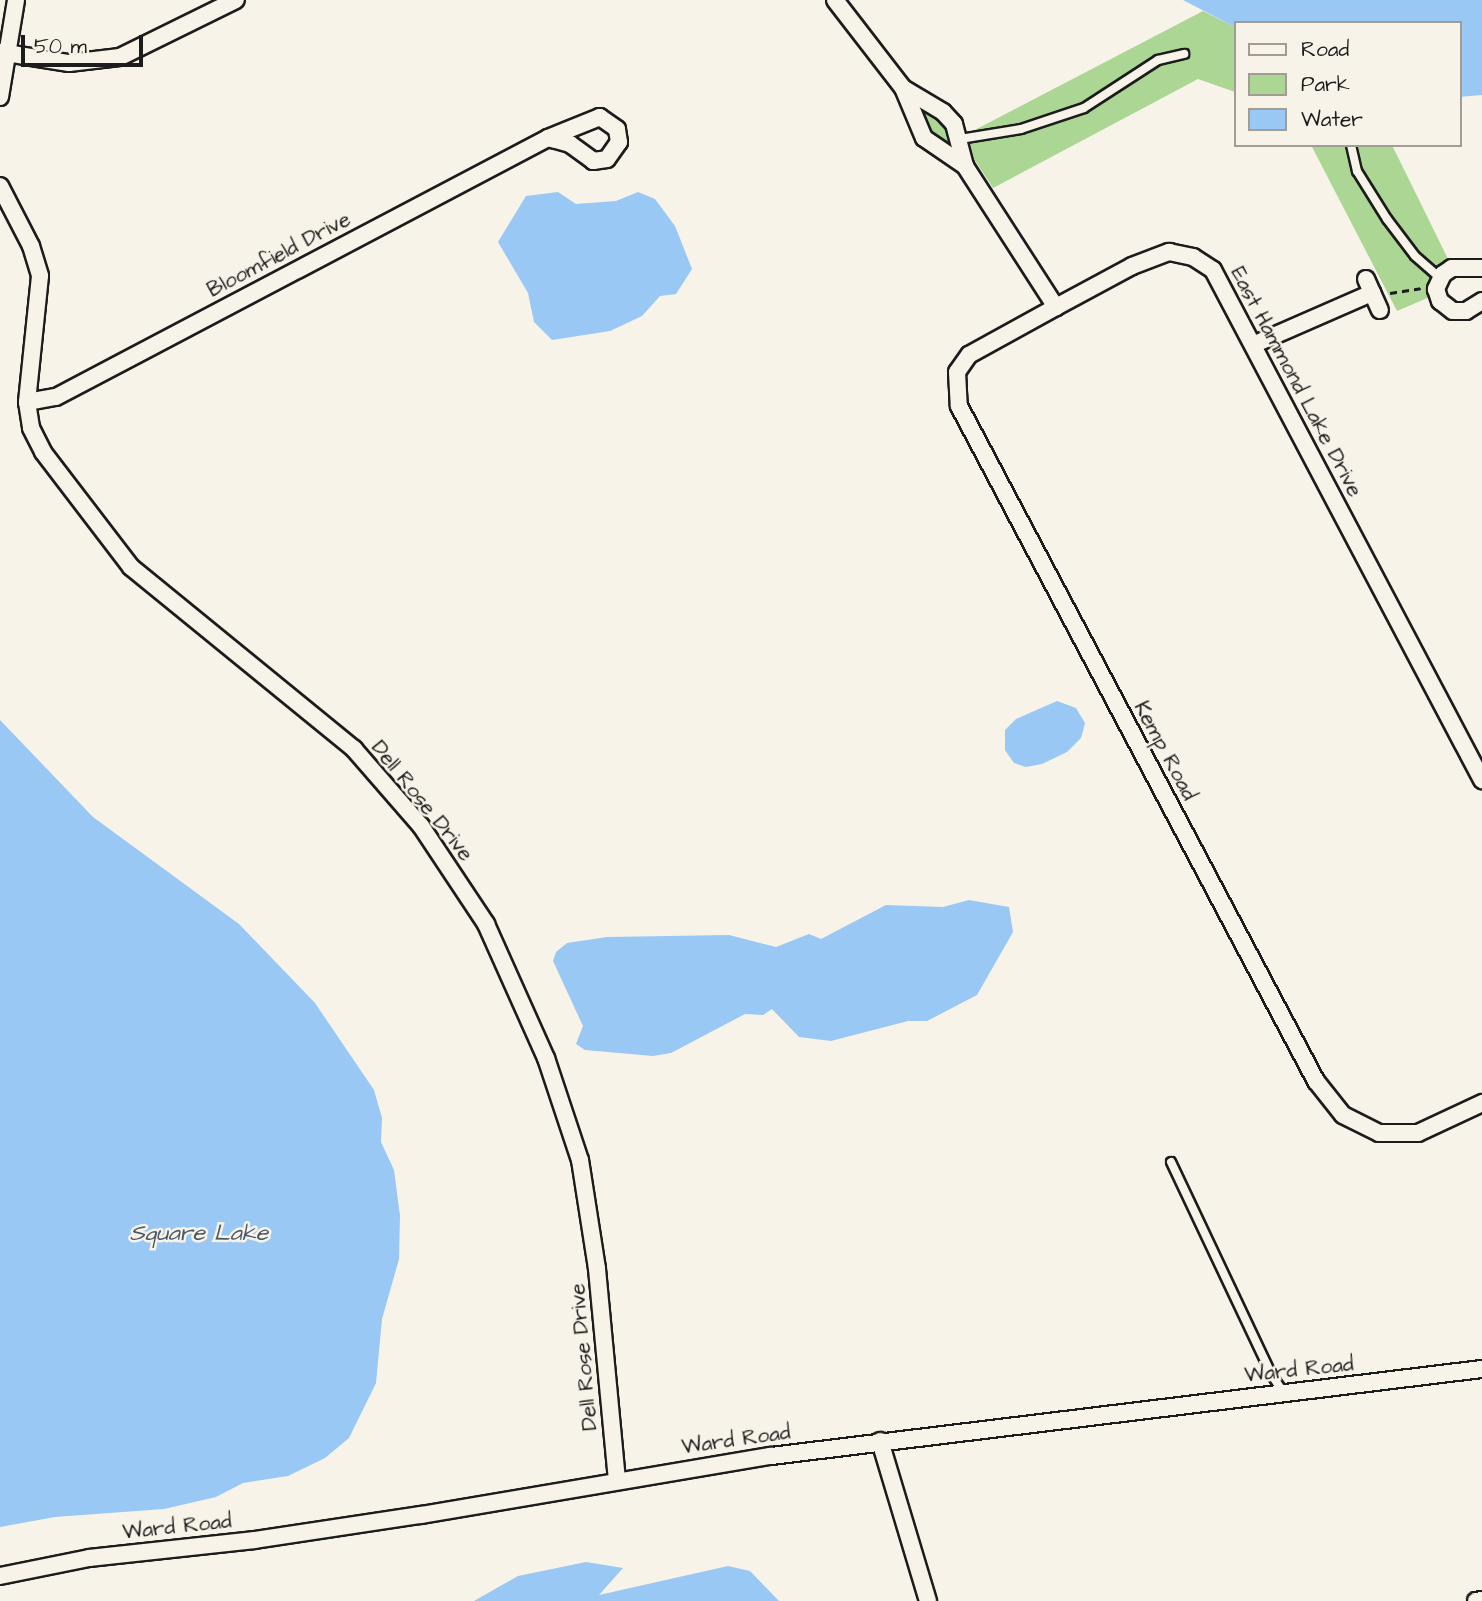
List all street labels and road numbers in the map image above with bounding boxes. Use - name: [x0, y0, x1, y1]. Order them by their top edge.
- street label: Bloomfield Drive: [203, 207, 355, 303]
- street label: East Hammond Lake Drive: [1225, 263, 1367, 501]
- street label: Kemp Road: [1128, 697, 1202, 805]
- street label: Dell Rose Drive: [366, 736, 478, 866]
- street label: Dell Rose Drive: [565, 1282, 603, 1432]
- street label: Ward Road: [1243, 1352, 1355, 1388]
- street label: Ward Road: [680, 1420, 792, 1460]
- street label: Ward Road: [121, 1509, 233, 1545]

